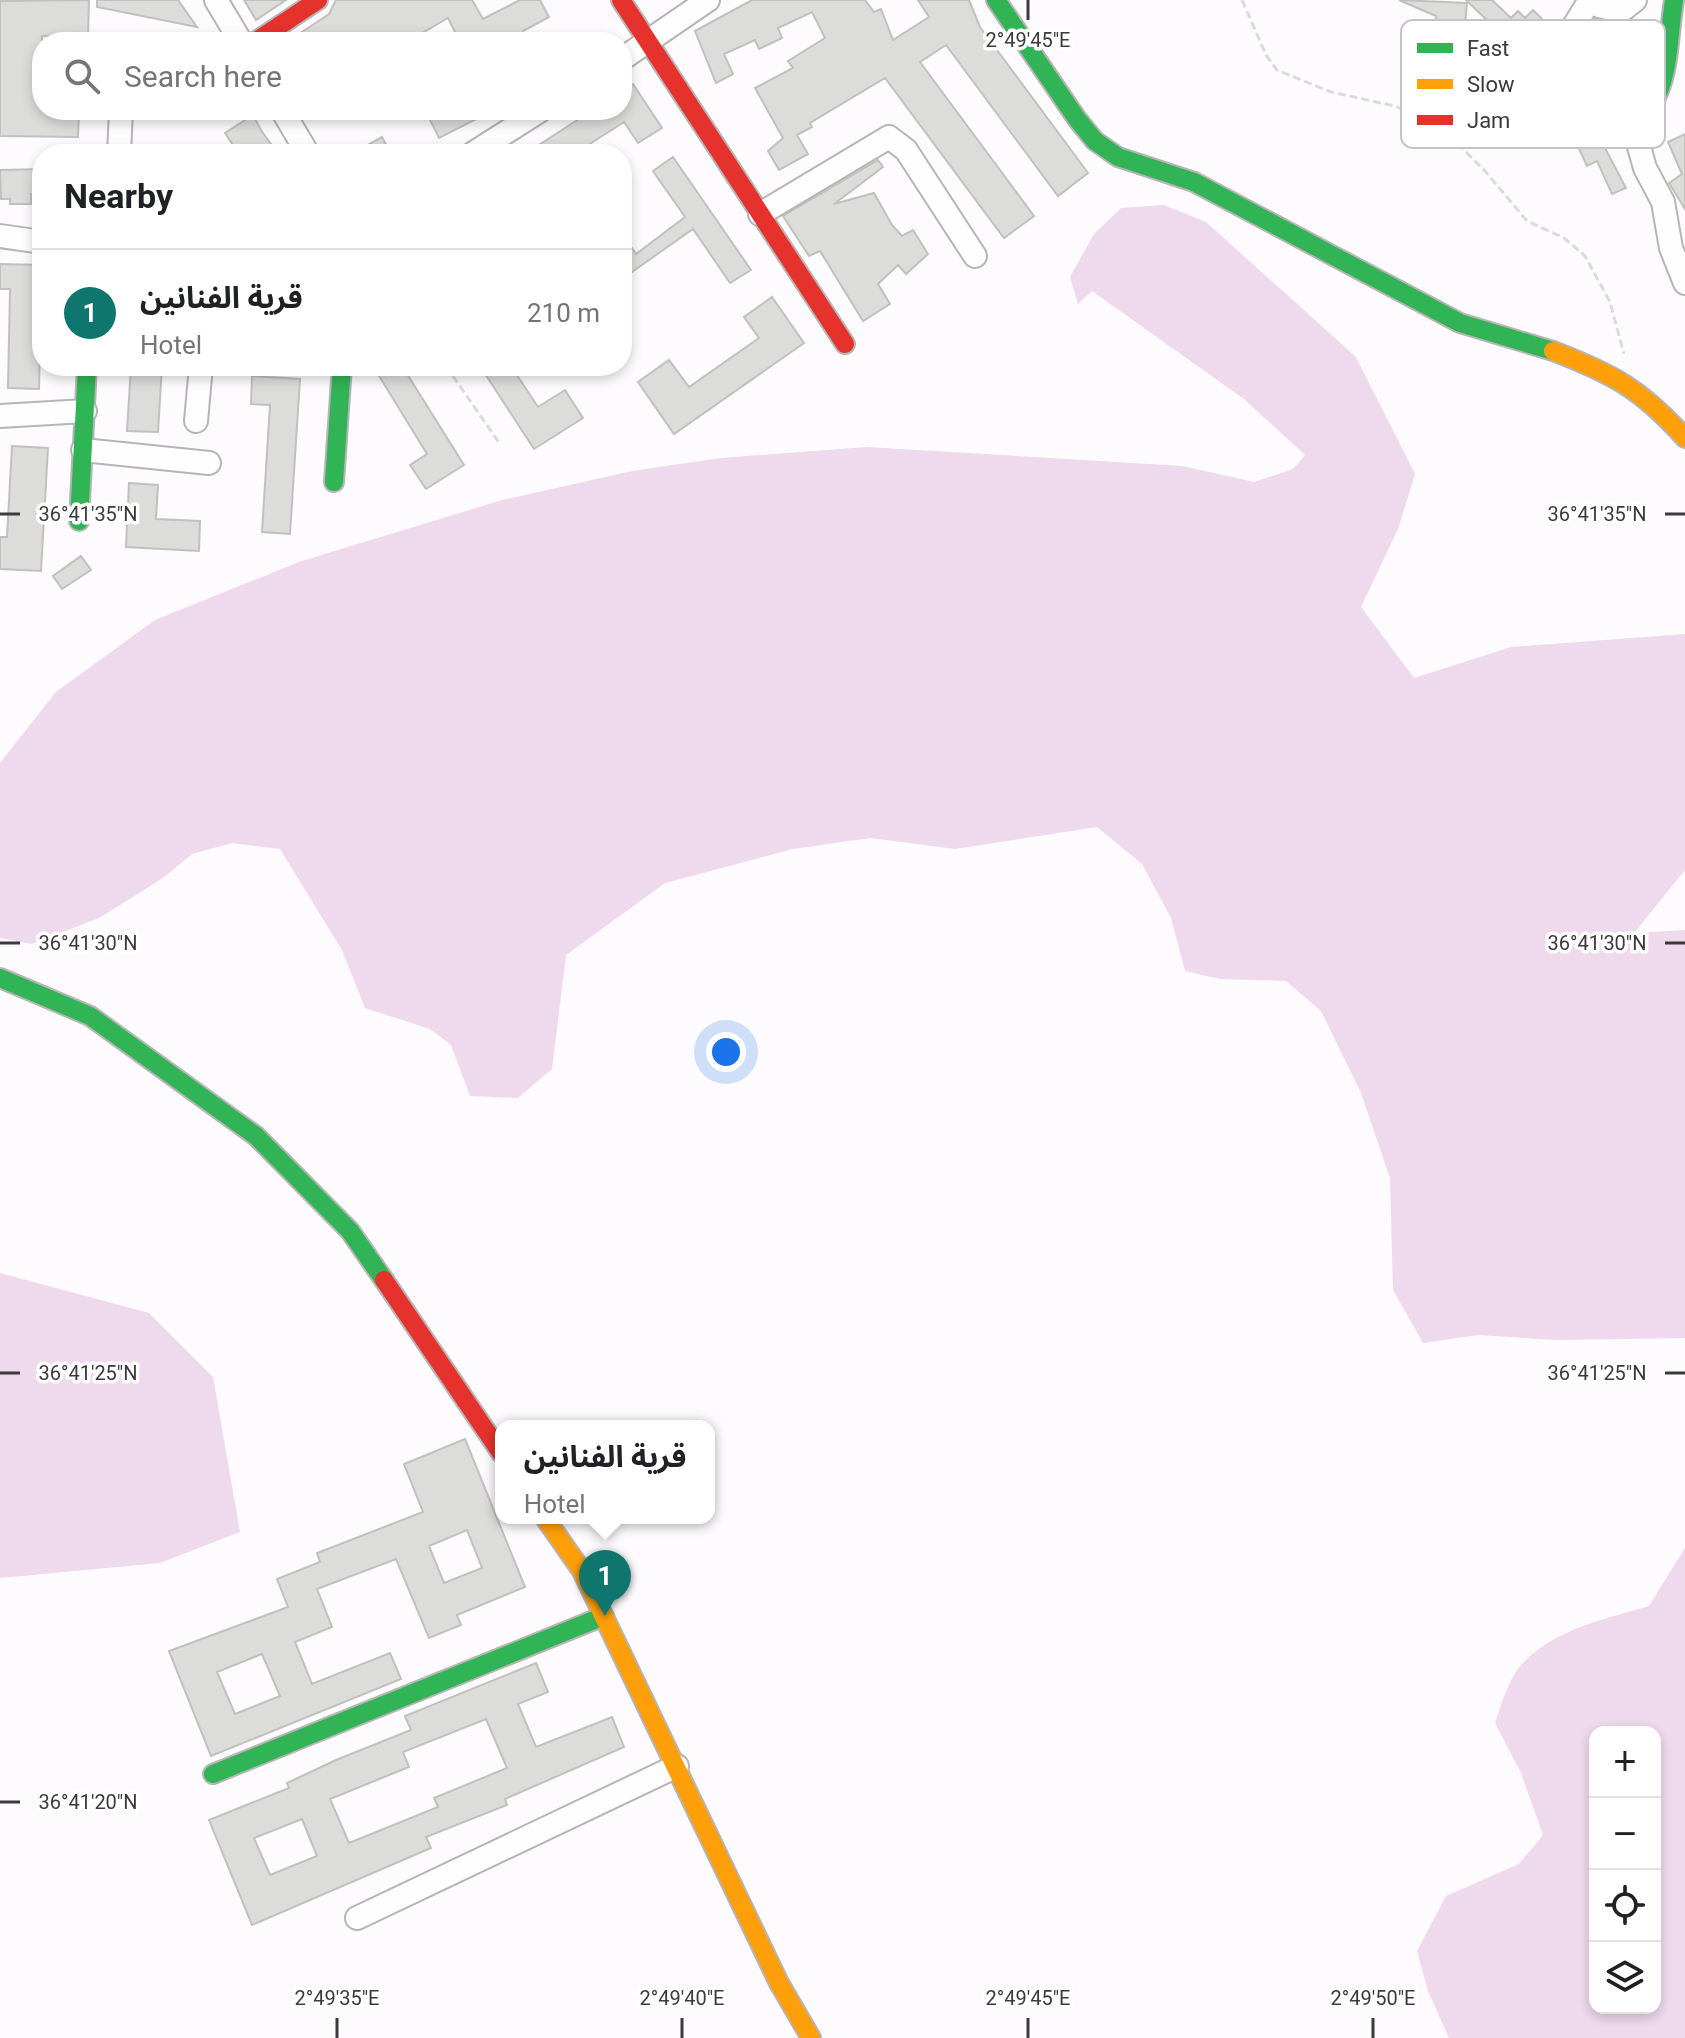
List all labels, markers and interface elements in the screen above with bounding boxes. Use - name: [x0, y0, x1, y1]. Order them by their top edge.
- legend: [1401, 20, 1665, 148]
- text: 2°49'45"E: [986, 28, 1070, 52]
- search box: [32, 32, 632, 120]
- text: Fast: [1467, 36, 1509, 61]
- icon: search: [60, 54, 104, 98]
- text: Search here: [124, 59, 282, 94]
- text: Slow: [1467, 72, 1515, 97]
- text: Jam: [1467, 108, 1510, 133]
- text: Nearby: [64, 176, 173, 216]
- text: قرية الفنانين: [140, 280, 303, 315]
- text: 1: [83, 298, 97, 328]
- text: 210 m: [527, 298, 600, 328]
- text: Hotel: [140, 330, 202, 360]
- text: 36°41'35"N: [38, 502, 138, 526]
- text: 36°41'35"N: [1547, 502, 1647, 526]
- text: 36°41'30"N: [38, 931, 138, 955]
- text: 36°41'30"N: [1547, 931, 1647, 955]
- your location: [706, 1032, 746, 1072]
- text: 36°41'25"N: [38, 1361, 138, 1385]
- text: 36°41'25"N: [1547, 1361, 1647, 1385]
- popup: [495, 1420, 715, 1524]
- text: قرية الفنانين: [524, 1439, 686, 1474]
- text: Hotel: [524, 1489, 586, 1519]
- pin: 1: [579, 1550, 631, 1616]
- map controls: [1589, 1726, 1661, 2014]
- button: +: [1589, 1726, 1661, 1798]
- text: 36°41'20"N: [38, 1790, 138, 1814]
- button: −: [1589, 1798, 1661, 1870]
- button: locate: [1589, 1870, 1661, 1942]
- button: layers: [1589, 1942, 1661, 2014]
- text: 2°49'35"E: [295, 1986, 379, 2010]
- text: 2°49'40"E: [640, 1986, 724, 2010]
- text: 2°49'45"E: [986, 1986, 1070, 2010]
- text: 2°49'50"E: [1331, 1986, 1415, 2010]

